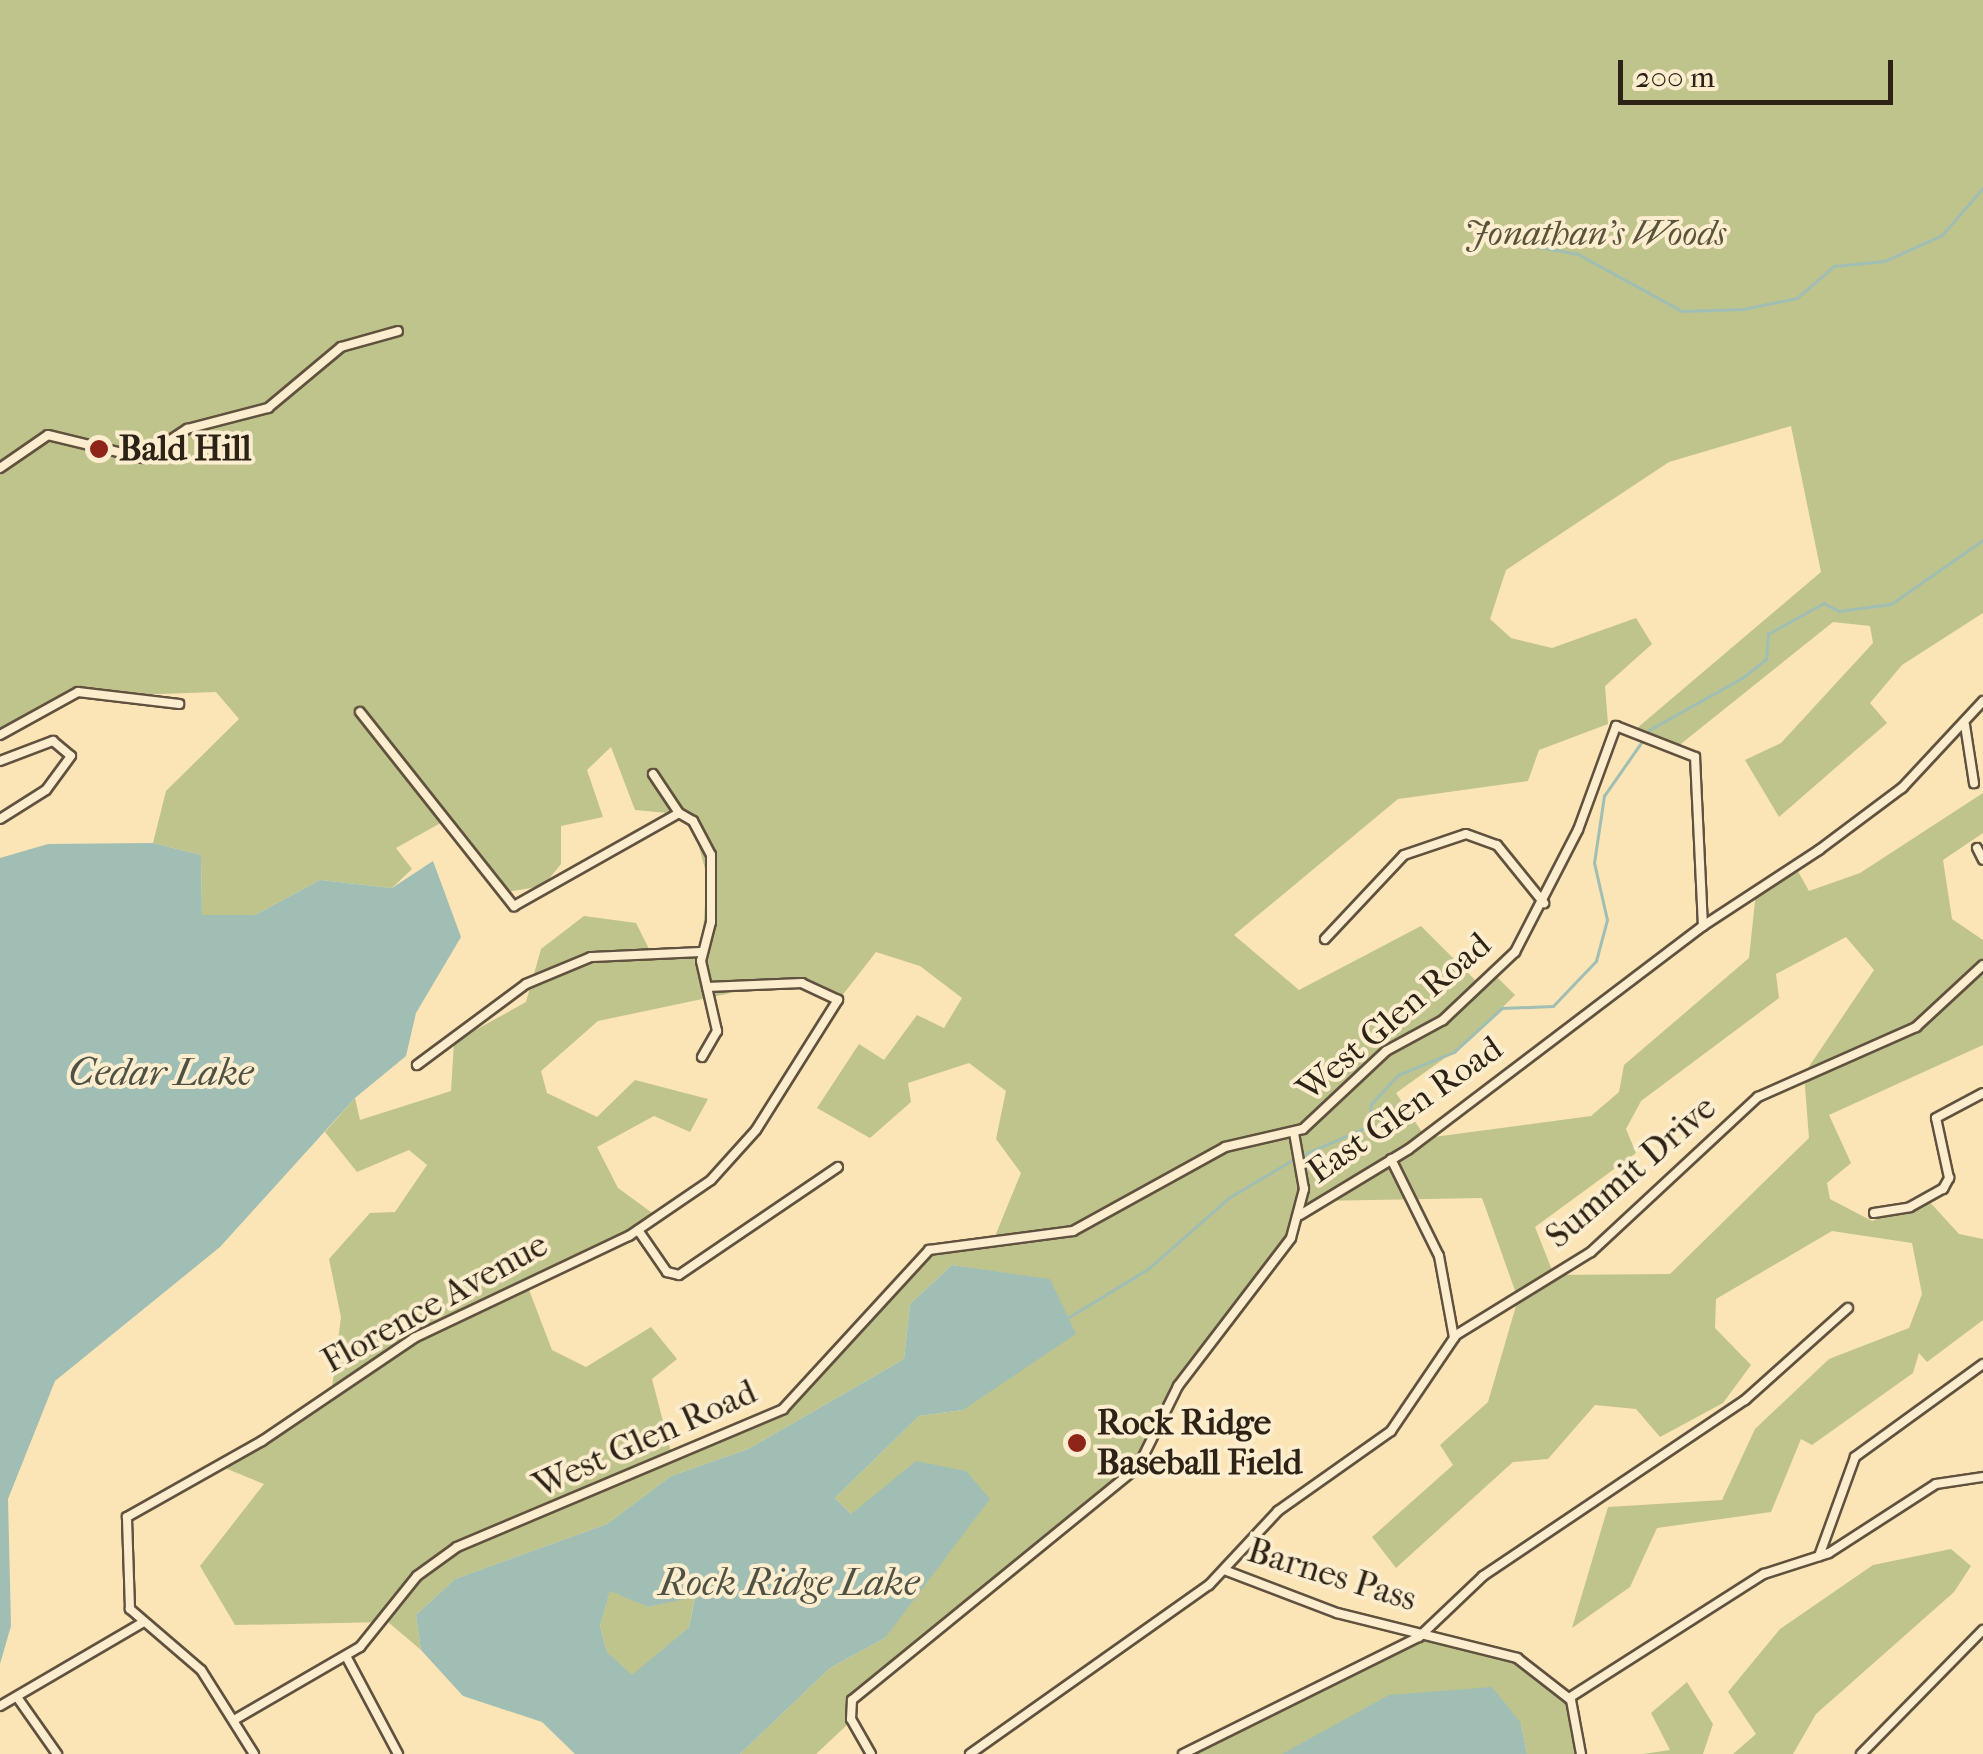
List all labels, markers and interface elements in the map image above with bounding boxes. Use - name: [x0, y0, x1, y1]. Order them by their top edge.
- scale bar: [1623, 40, 1898, 102]
- text: 200 m: [1635, 60, 1715, 95]
- park label: Jonathan's Woods: [1464, 213, 1726, 255]
- place label: Bald Hill: [119, 428, 251, 470]
- marker: Bald Hill: [88, 438, 110, 460]
- street label: West Glen Road: [1289, 924, 1499, 1110]
- street label: East Glen Road: [1300, 1027, 1510, 1193]
- water label: Cedar Lake: [69, 1050, 253, 1096]
- street label: Summit Drive: [1537, 1087, 1725, 1257]
- street label: Florence Avenue: [315, 1224, 555, 1382]
- street label: West Glen Road: [527, 1371, 763, 1507]
- place label: Rock Ridge Baseball Field: [1097, 1402, 1302, 1484]
- marker: Rock Ridge Baseball Field: [1066, 1432, 1088, 1454]
- street label: Barnes Pass: [1242, 1529, 1422, 1621]
- water label: Rock Ridge Lake: [659, 1560, 919, 1606]

